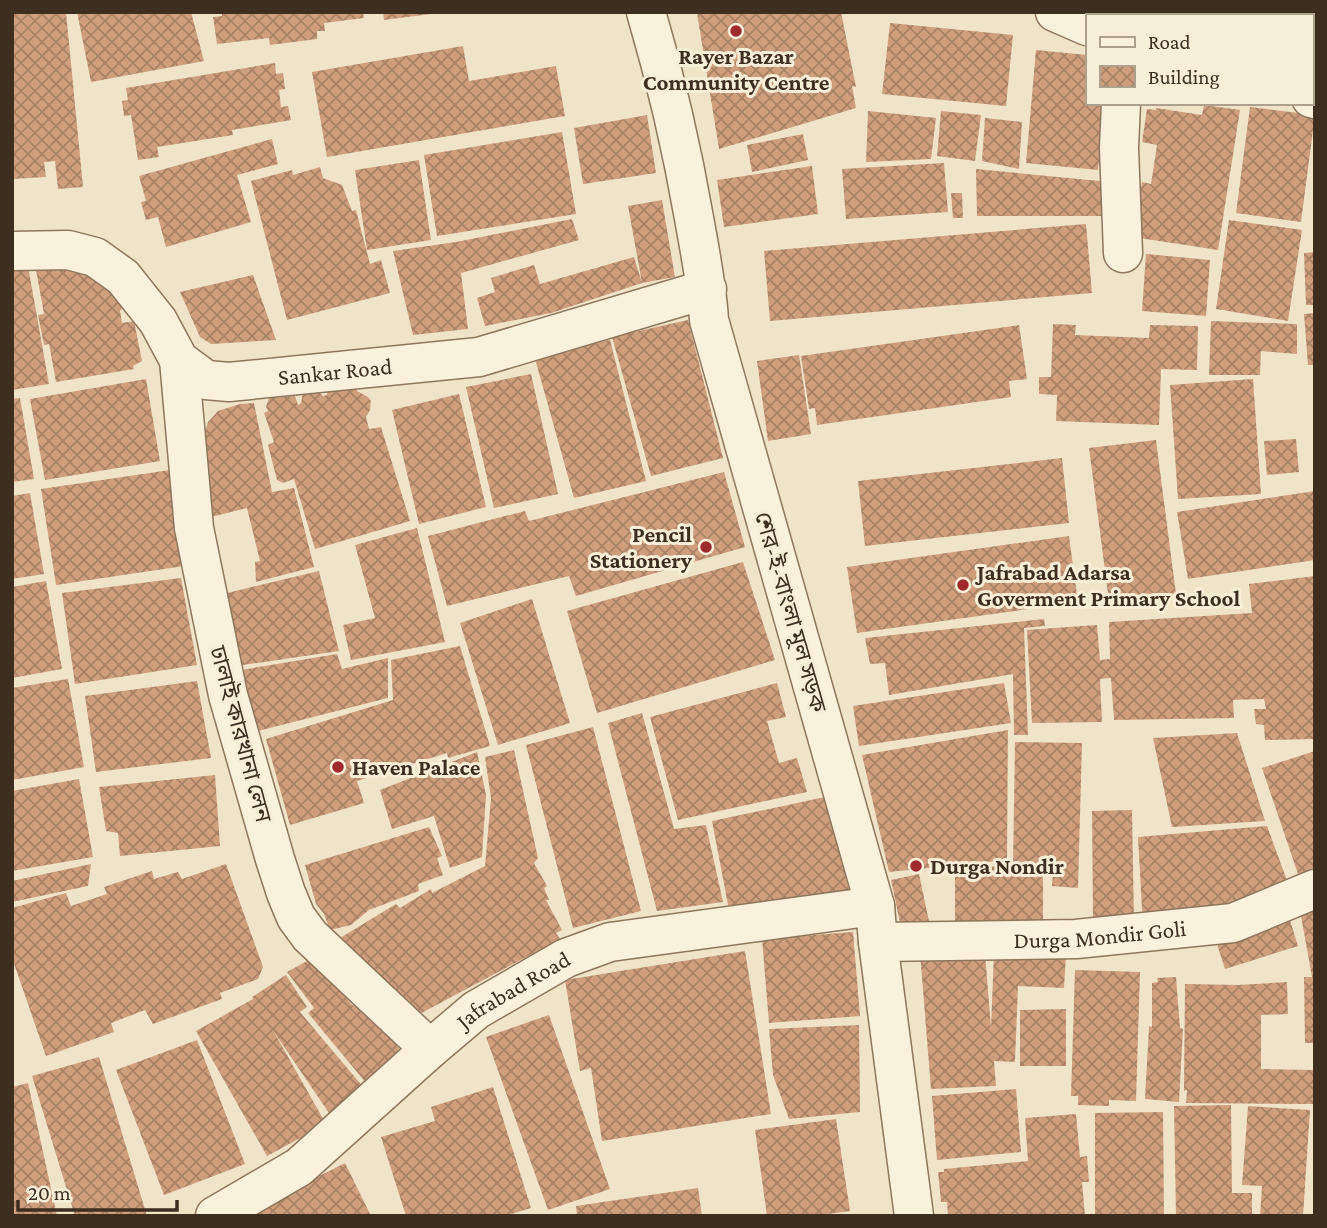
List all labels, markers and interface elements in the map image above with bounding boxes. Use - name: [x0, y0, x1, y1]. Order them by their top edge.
- legend: [1086, 14, 1313, 105]
- marker: Rayer Bazar Community Centre: [728, 23, 744, 39]
- text: Road: [1148, 30, 1191, 54]
- place label: Rayer Bazar Community Centre: [643, 43, 830, 95]
- text: Building: [1148, 65, 1220, 89]
- street label: Sankar Road: [277, 353, 393, 390]
- street label: শের-ই-বাংলা মূল সড়ক: [749, 509, 832, 716]
- place label: Pencil Stationery: [590, 521, 693, 573]
- marker: Pencil Stationery: [698, 539, 714, 555]
- place label: Jafrabad Adarsa Goverment Primary School: [975, 559, 1241, 611]
- marker: Jafrabad Adarsa Goverment Primary School: [955, 577, 971, 593]
- street label: ঢালাই কারখানা লেন: [205, 642, 277, 826]
- place label: Haven Palace: [352, 754, 481, 780]
- marker: Haven Palace: [330, 759, 346, 775]
- place label: Durga Nondir: [930, 853, 1064, 879]
- marker: Durga Nondir: [908, 858, 924, 874]
- street label: Durga Mondir Goli: [1013, 915, 1187, 953]
- street label: Jafrabad Road: [449, 946, 575, 1035]
- scale bar: [18, 1168, 177, 1212]
- text: 20 m: [28, 1181, 71, 1205]

